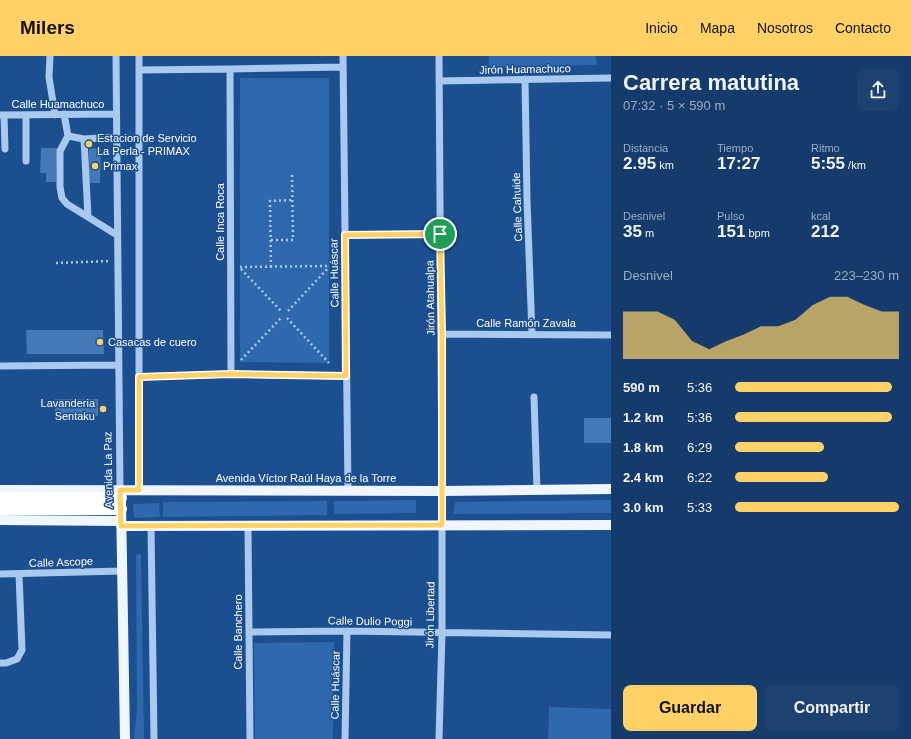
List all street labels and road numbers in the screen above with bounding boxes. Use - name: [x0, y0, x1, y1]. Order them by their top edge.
- street label: Jirón Huamachuco: [479, 62, 571, 76]
- street label: Calle Huamachuco: [12, 98, 104, 110]
- street label: Calle Cahuide: [510, 172, 524, 242]
- street label: Calle Inca Roca: [214, 182, 226, 261]
- street label: Calle Huáscar: [327, 238, 341, 308]
- street label: Jirón Atahualpa: [423, 259, 437, 336]
- street label: Calle Ramón Zavala: [476, 317, 577, 329]
- street label: Avenida La Paz: [101, 431, 115, 509]
- street label: Avenida Víctor Raúl Haya de la Torre: [216, 472, 396, 484]
- street label: Calle Ascope: [29, 555, 93, 569]
- street label: Jirón Libertad: [423, 582, 437, 648]
- street label: Calle Banchero: [232, 594, 244, 670]
- street label: Calle Dulio Poggi: [328, 614, 412, 628]
- street label: Calle Huáscar: [328, 650, 342, 720]

